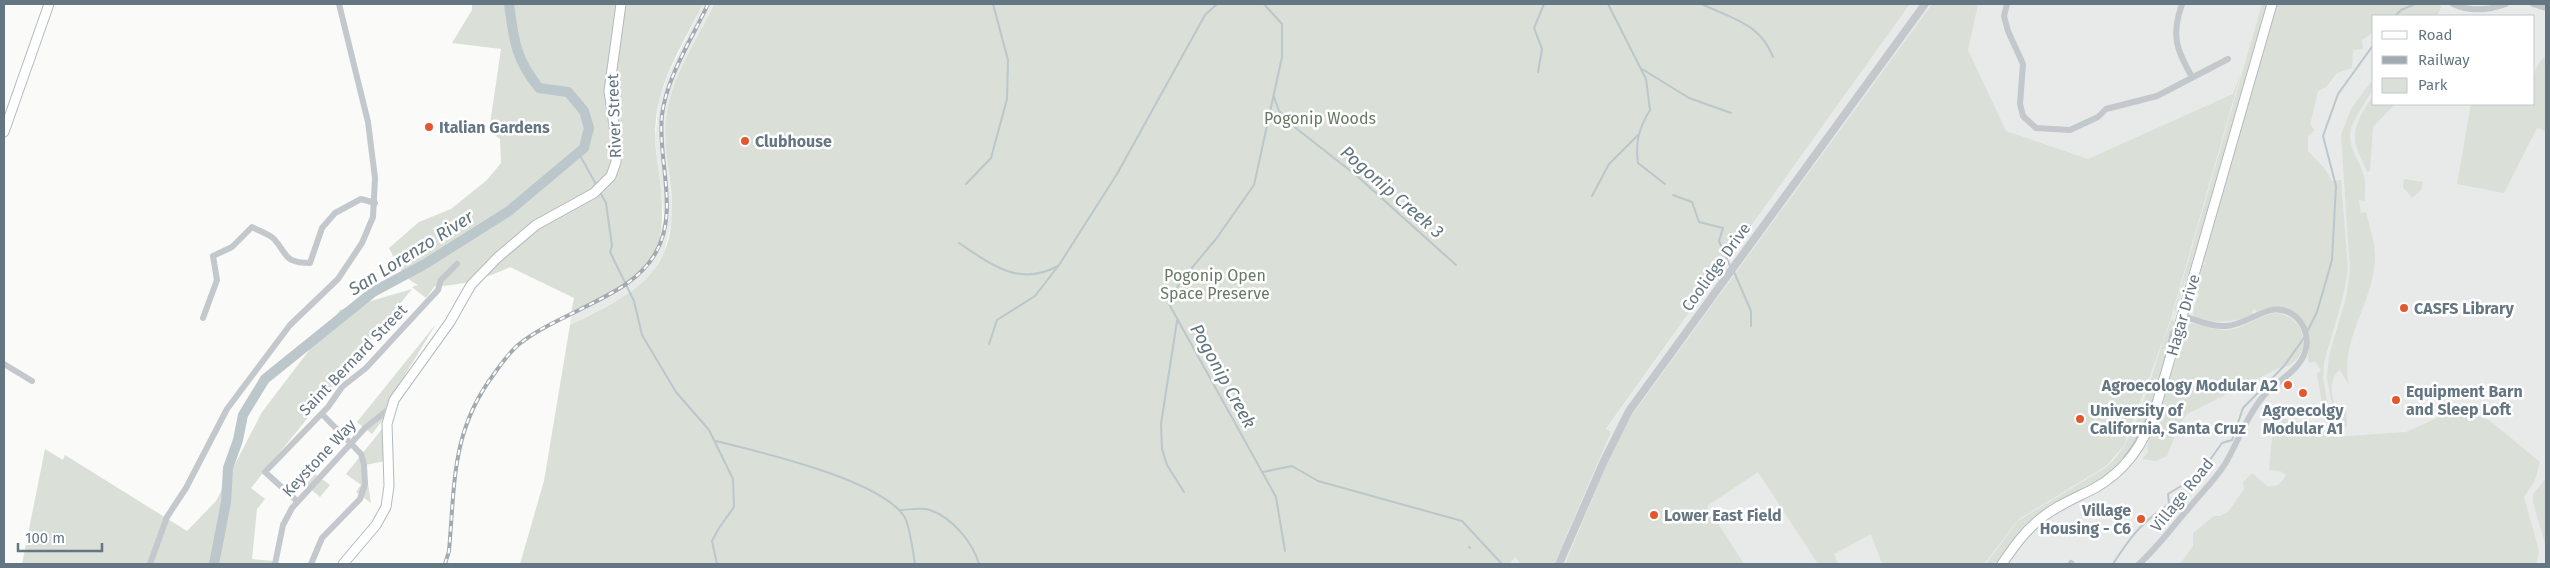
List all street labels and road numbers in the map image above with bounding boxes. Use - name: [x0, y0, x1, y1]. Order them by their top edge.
- street label: River Street: [603, 73, 625, 159]
- street label: Coolidge Drive: [1678, 219, 1754, 315]
- street label: Hagar Drive: [2162, 272, 2204, 358]
- street label: Saint Bernard Street: [295, 300, 411, 419]
- street label: Keystone Way: [278, 415, 360, 501]
- street label: Village Road: [2147, 454, 2217, 536]

